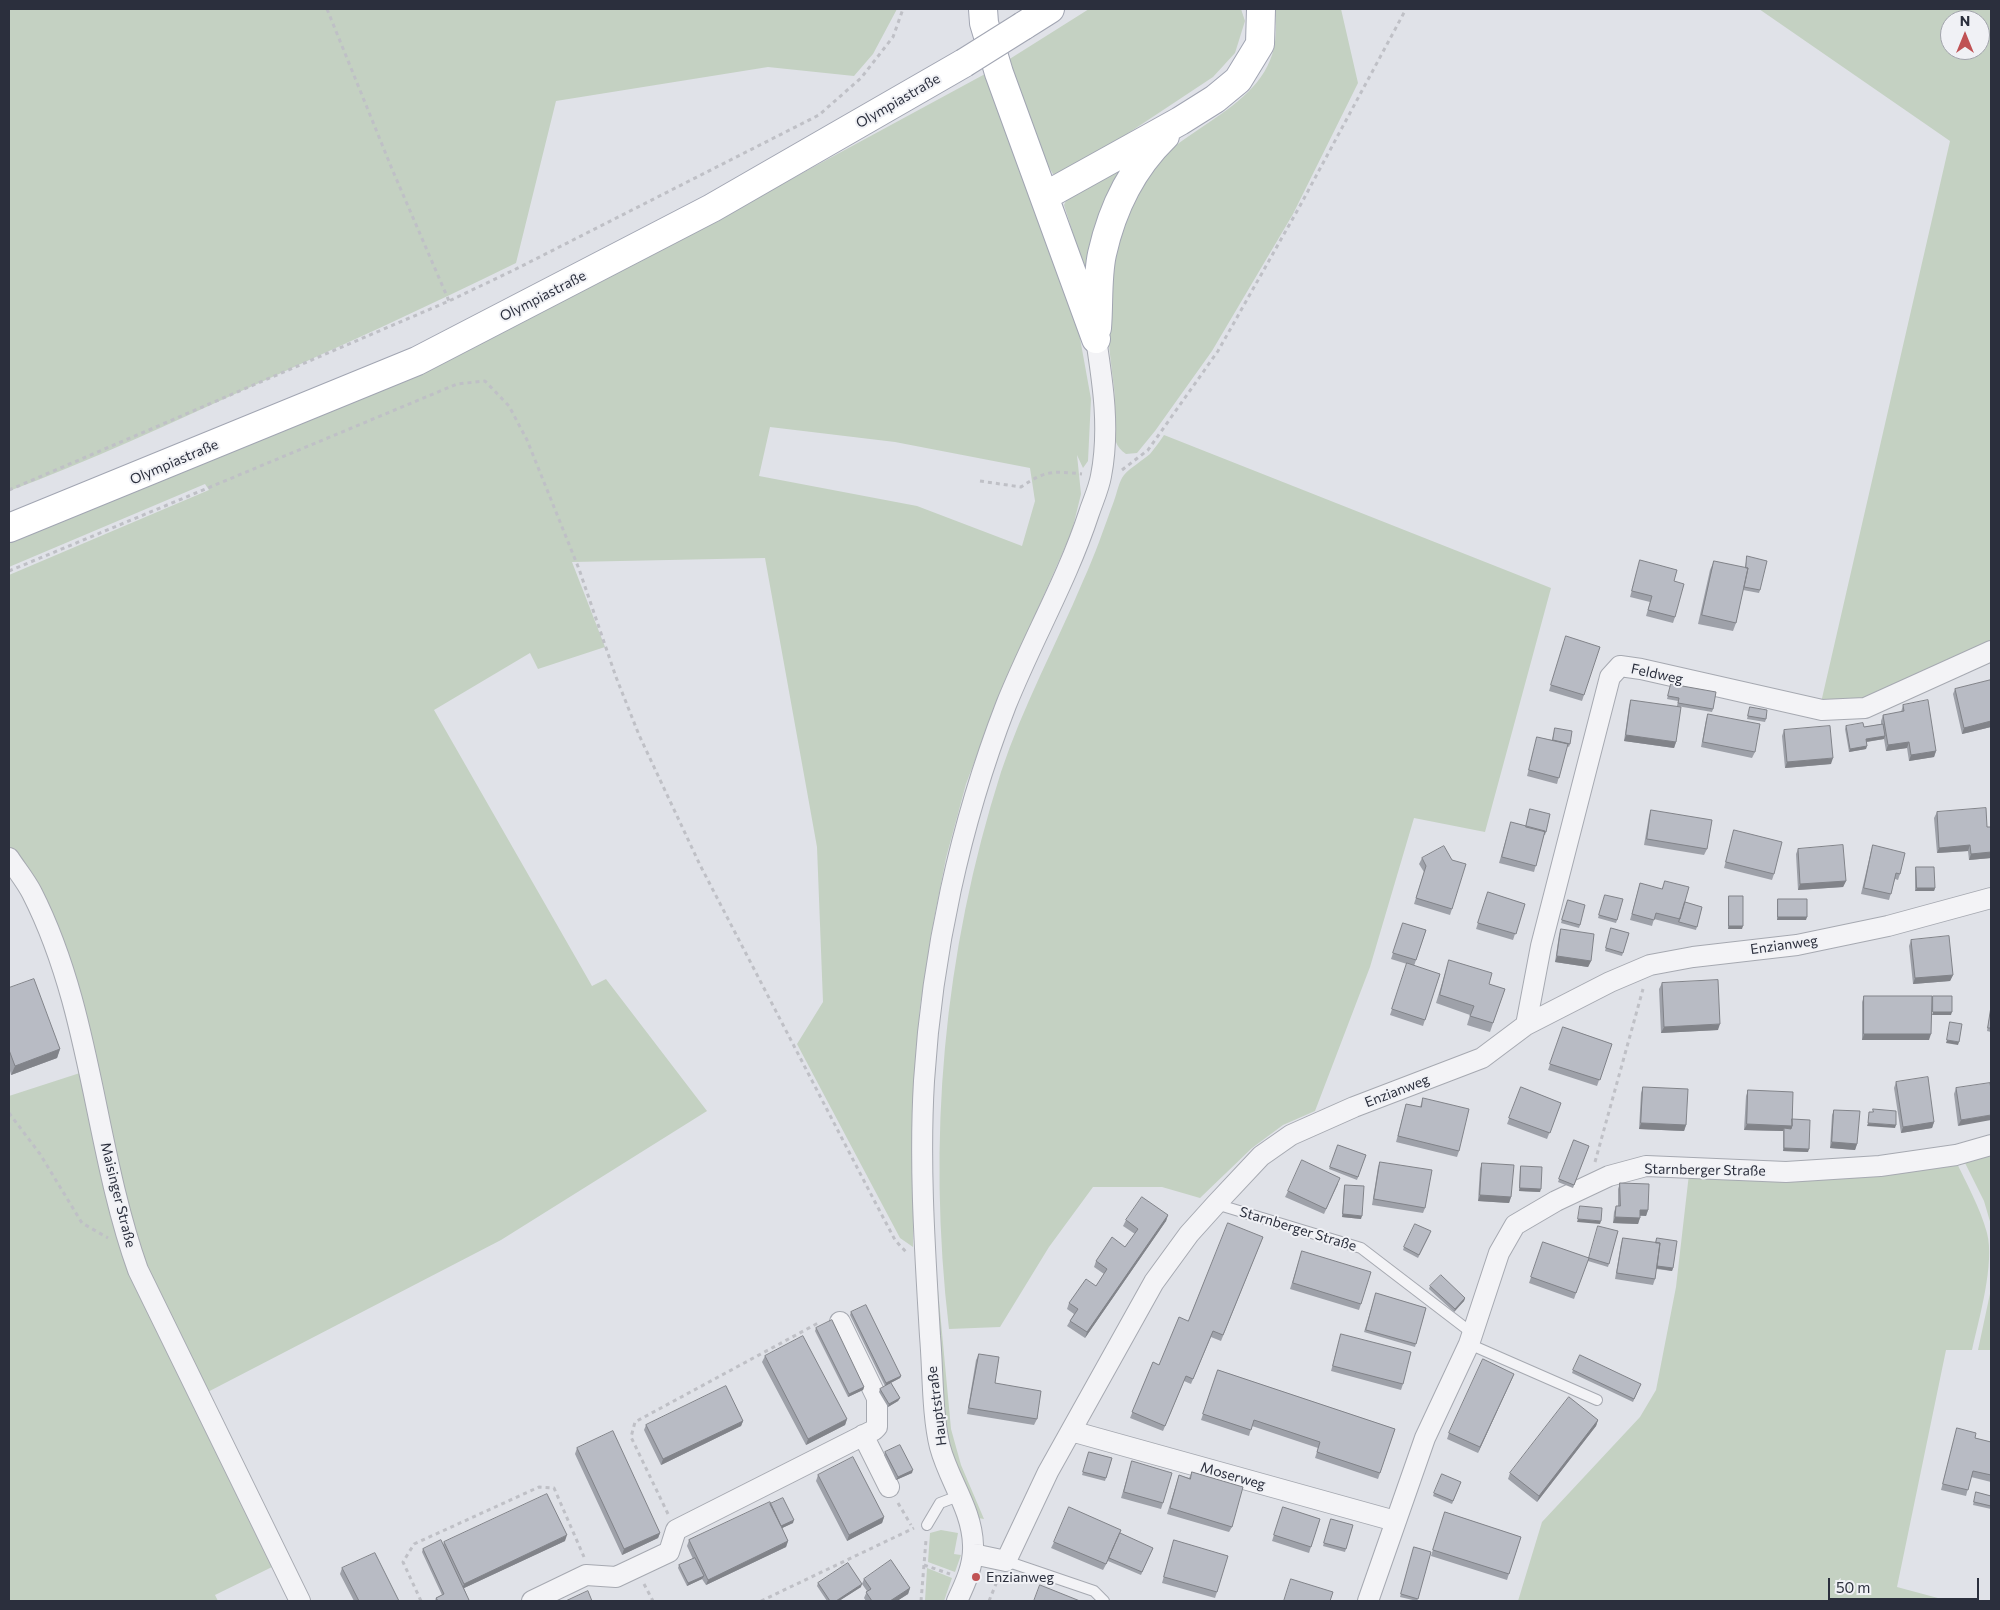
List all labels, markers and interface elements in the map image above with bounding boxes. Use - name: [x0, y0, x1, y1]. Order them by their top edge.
- north arrow: [1940, 10, 1990, 60]
- text: N: [1960, 12, 1970, 29]
- street label: Olympiastraße: [853, 70, 943, 132]
- street label: Olympiastraße: [497, 267, 589, 325]
- street label: Olympiastraße: [127, 436, 221, 488]
- street label: Feldweg: [1629, 660, 1685, 688]
- street label: Enzianweg: [1749, 932, 1819, 958]
- street label: Enzianweg: [1362, 1071, 1432, 1111]
- street label: Maisinger Straße: [97, 1141, 139, 1249]
- street label: Starnberger Straße: [1644, 1161, 1766, 1179]
- street label: Starnberger Straße: [1237, 1203, 1359, 1255]
- street label: Hauptstraße: [924, 1365, 950, 1447]
- street label: Moserweg: [1199, 1459, 1267, 1493]
- scale bar: [1830, 1568, 1981, 1600]
- place label: Enzianweg: [986, 1569, 1054, 1585]
- marker: Enzianweg: [970, 1571, 982, 1583]
- text: 50 m: [1836, 1578, 1870, 1596]

